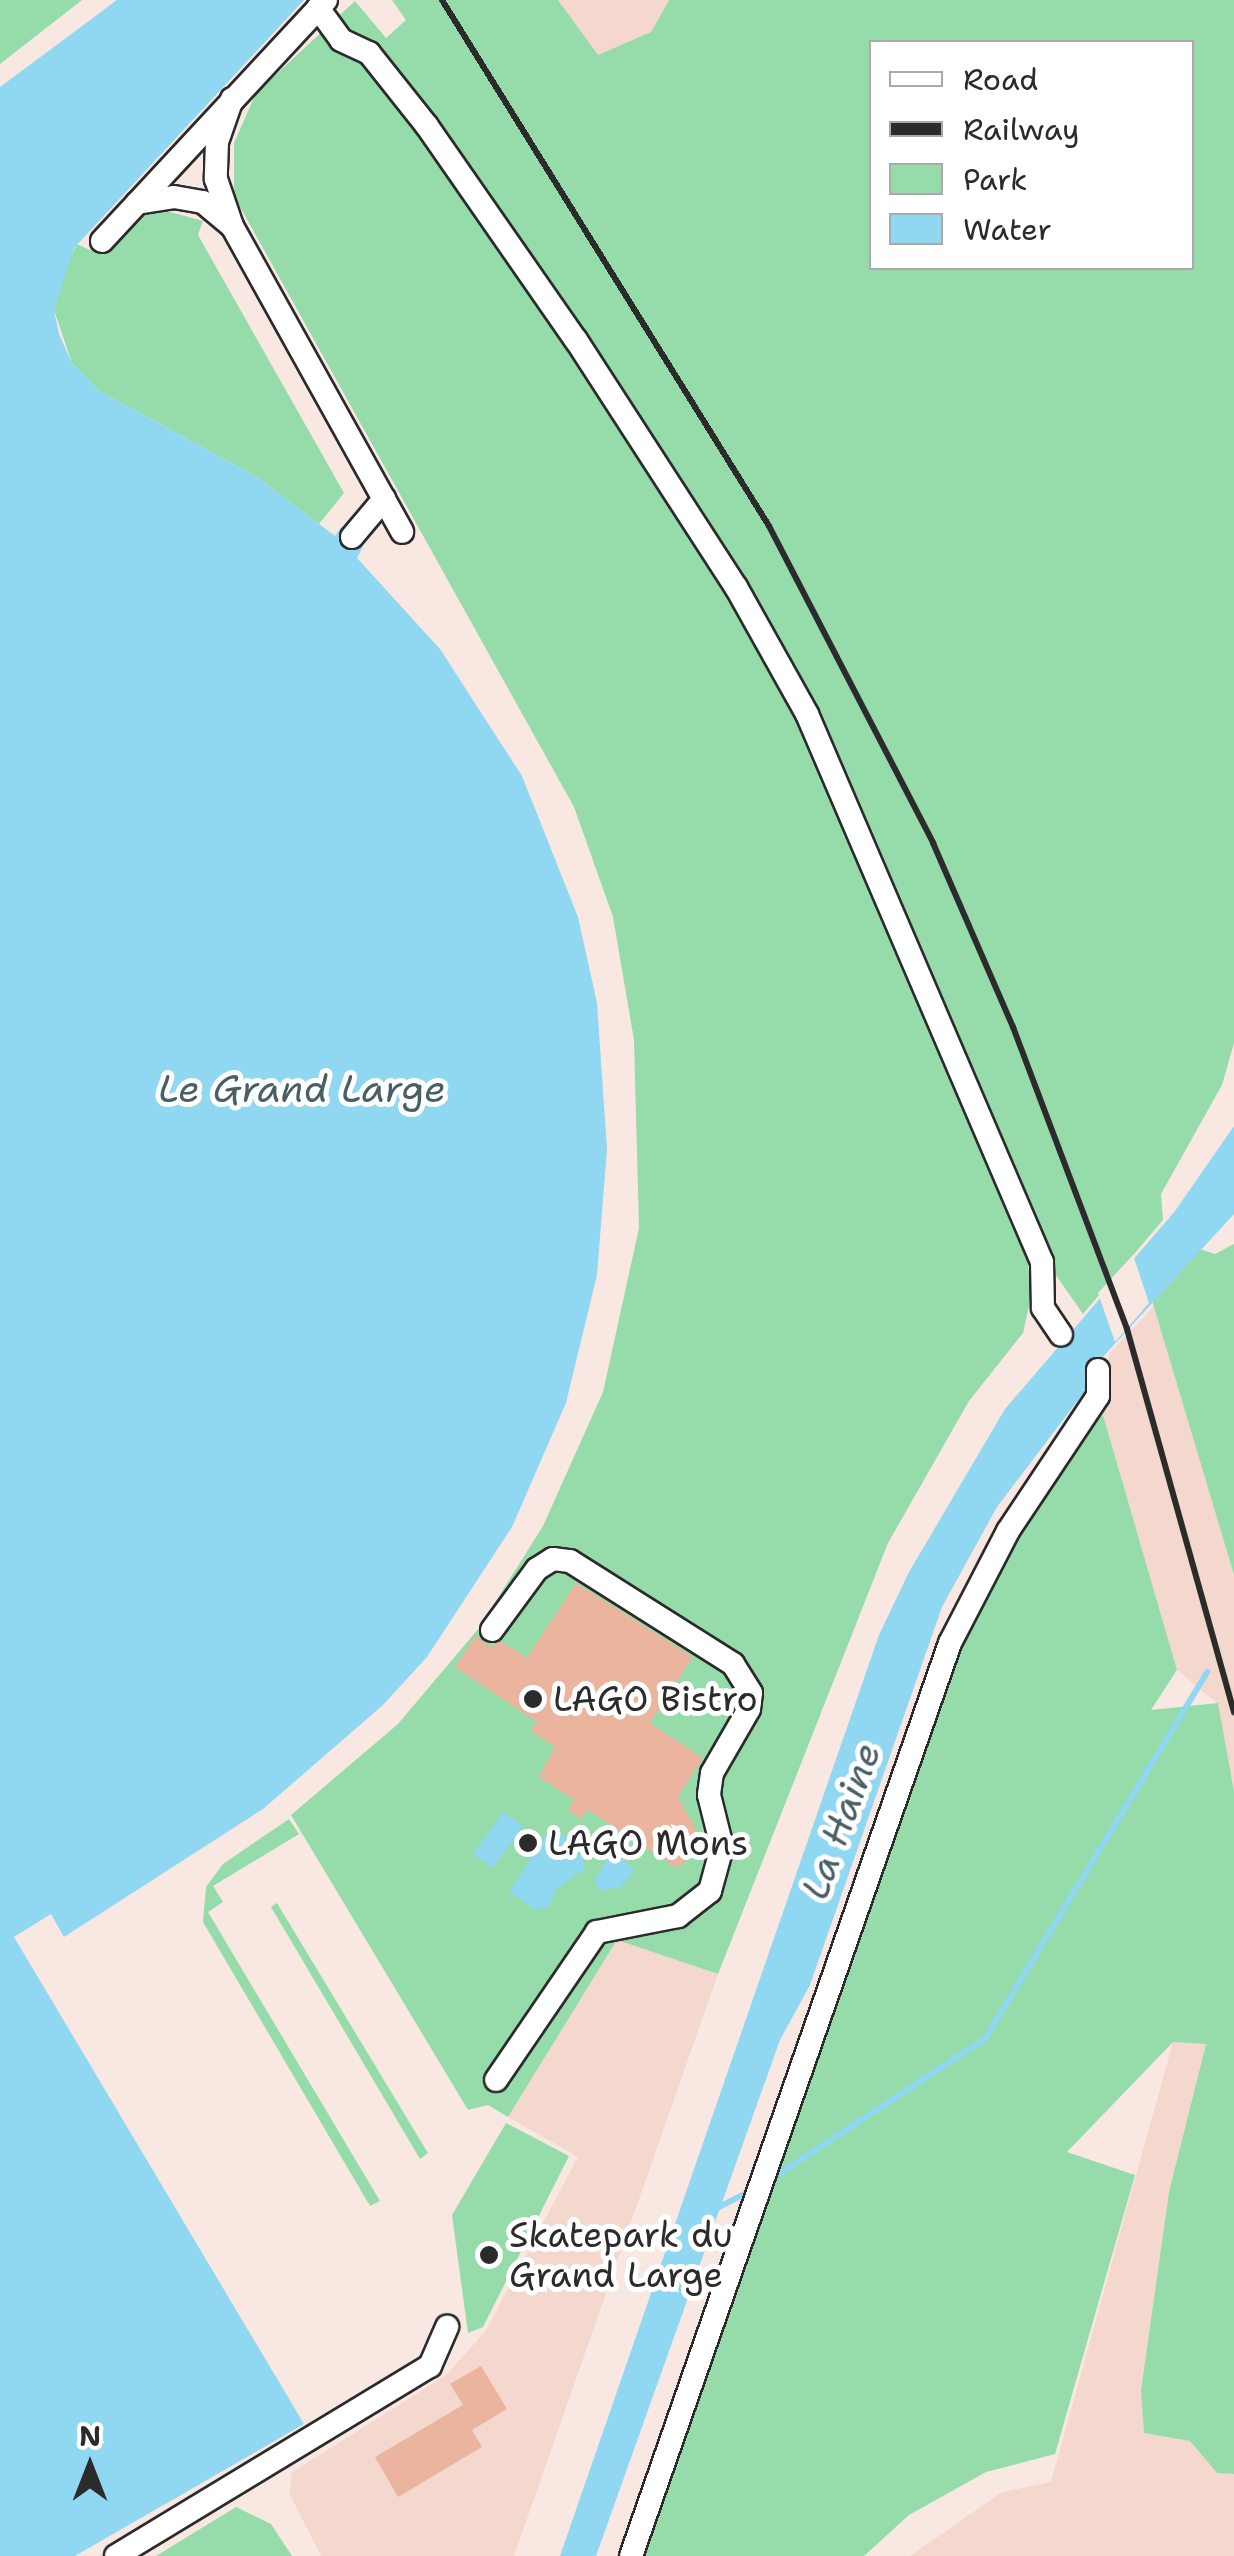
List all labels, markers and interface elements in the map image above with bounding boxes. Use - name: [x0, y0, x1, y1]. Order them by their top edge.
- legend: [869, 40, 1194, 270]
- text: Road: [963, 59, 1038, 100]
- text: Railway: [963, 109, 1079, 150]
- text: Park: [963, 159, 1027, 200]
- text: Water: [963, 209, 1052, 250]
- water label: Le Grand Large: [158, 1066, 446, 1112]
- place label: LAGO Bistro: [553, 1678, 758, 1720]
- marker: LAGO Bistro: [522, 1688, 544, 1710]
- water label: La Haine: [792, 1737, 890, 1905]
- place label: LAGO Mons: [548, 1822, 748, 1864]
- marker: LAGO Mons: [517, 1832, 539, 1854]
- place label: Skatepark du Grand Large: [509, 2214, 733, 2296]
- marker: Skatepark du Grand Large: [478, 2244, 500, 2266]
- north arrow: [40, 2416, 140, 2516]
- text: N: [79, 2417, 101, 2455]

